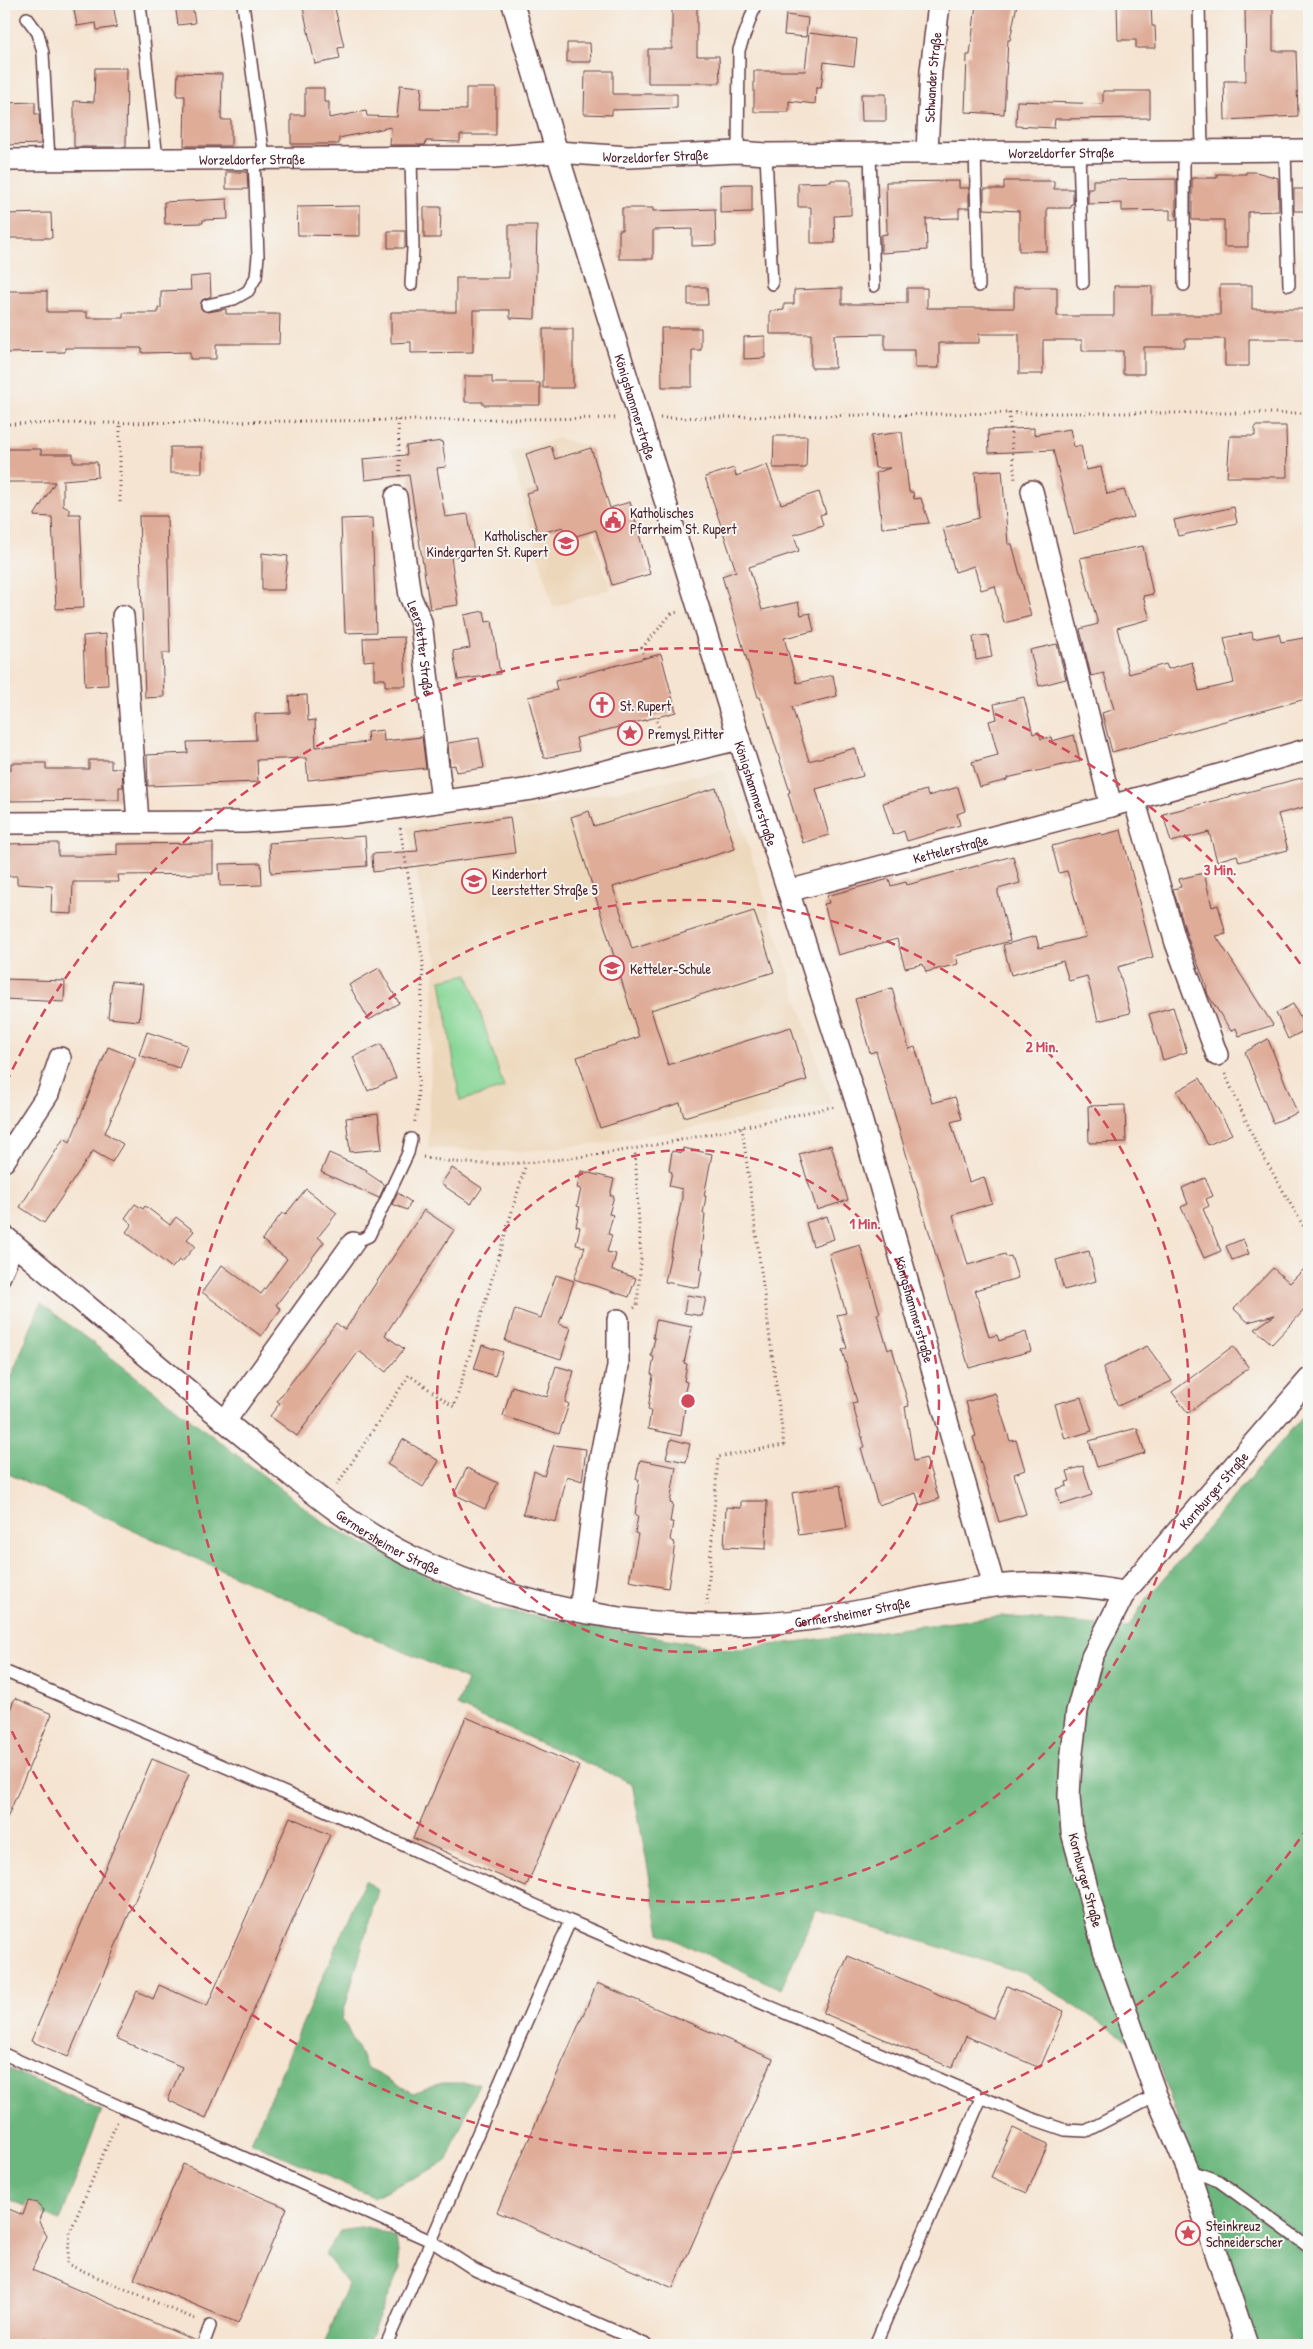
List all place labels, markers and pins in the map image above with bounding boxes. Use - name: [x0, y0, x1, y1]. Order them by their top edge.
- place label: Katholisches Pfarrheim St. Rupert: [630, 503, 737, 539]
- public building icon: Katholisches Pfarrheim St. Rupert: [600, 507, 626, 533]
- place label: Katholischer Kindergarten St. Rupert: [427, 526, 549, 562]
- school or university icon: Katholischer Kindergarten St. Rupert: [553, 530, 579, 556]
- church icon: St. Rupert: [589, 692, 615, 718]
- place label: St. Rupert: [620, 696, 671, 716]
- place icon: Premysl Pitter: [617, 720, 643, 746]
- place label: Premysl Pitter: [648, 724, 725, 744]
- place label: Kinderhort Leerstetter Straße 5: [492, 864, 598, 900]
- school or university icon: Kinderhort Leerstetter Straße 5: [461, 868, 487, 894]
- school or university icon: Ketteler-Schule: [599, 955, 625, 981]
- place label: Ketteler-Schule: [630, 959, 712, 978]
- centre of rings: [679, 1392, 697, 1410]
- place label: Steinkreuz Schneiderscher: [1206, 2216, 1283, 2251]
- place icon: Steinkreuz Schneiderscher: [1175, 2220, 1201, 2246]

